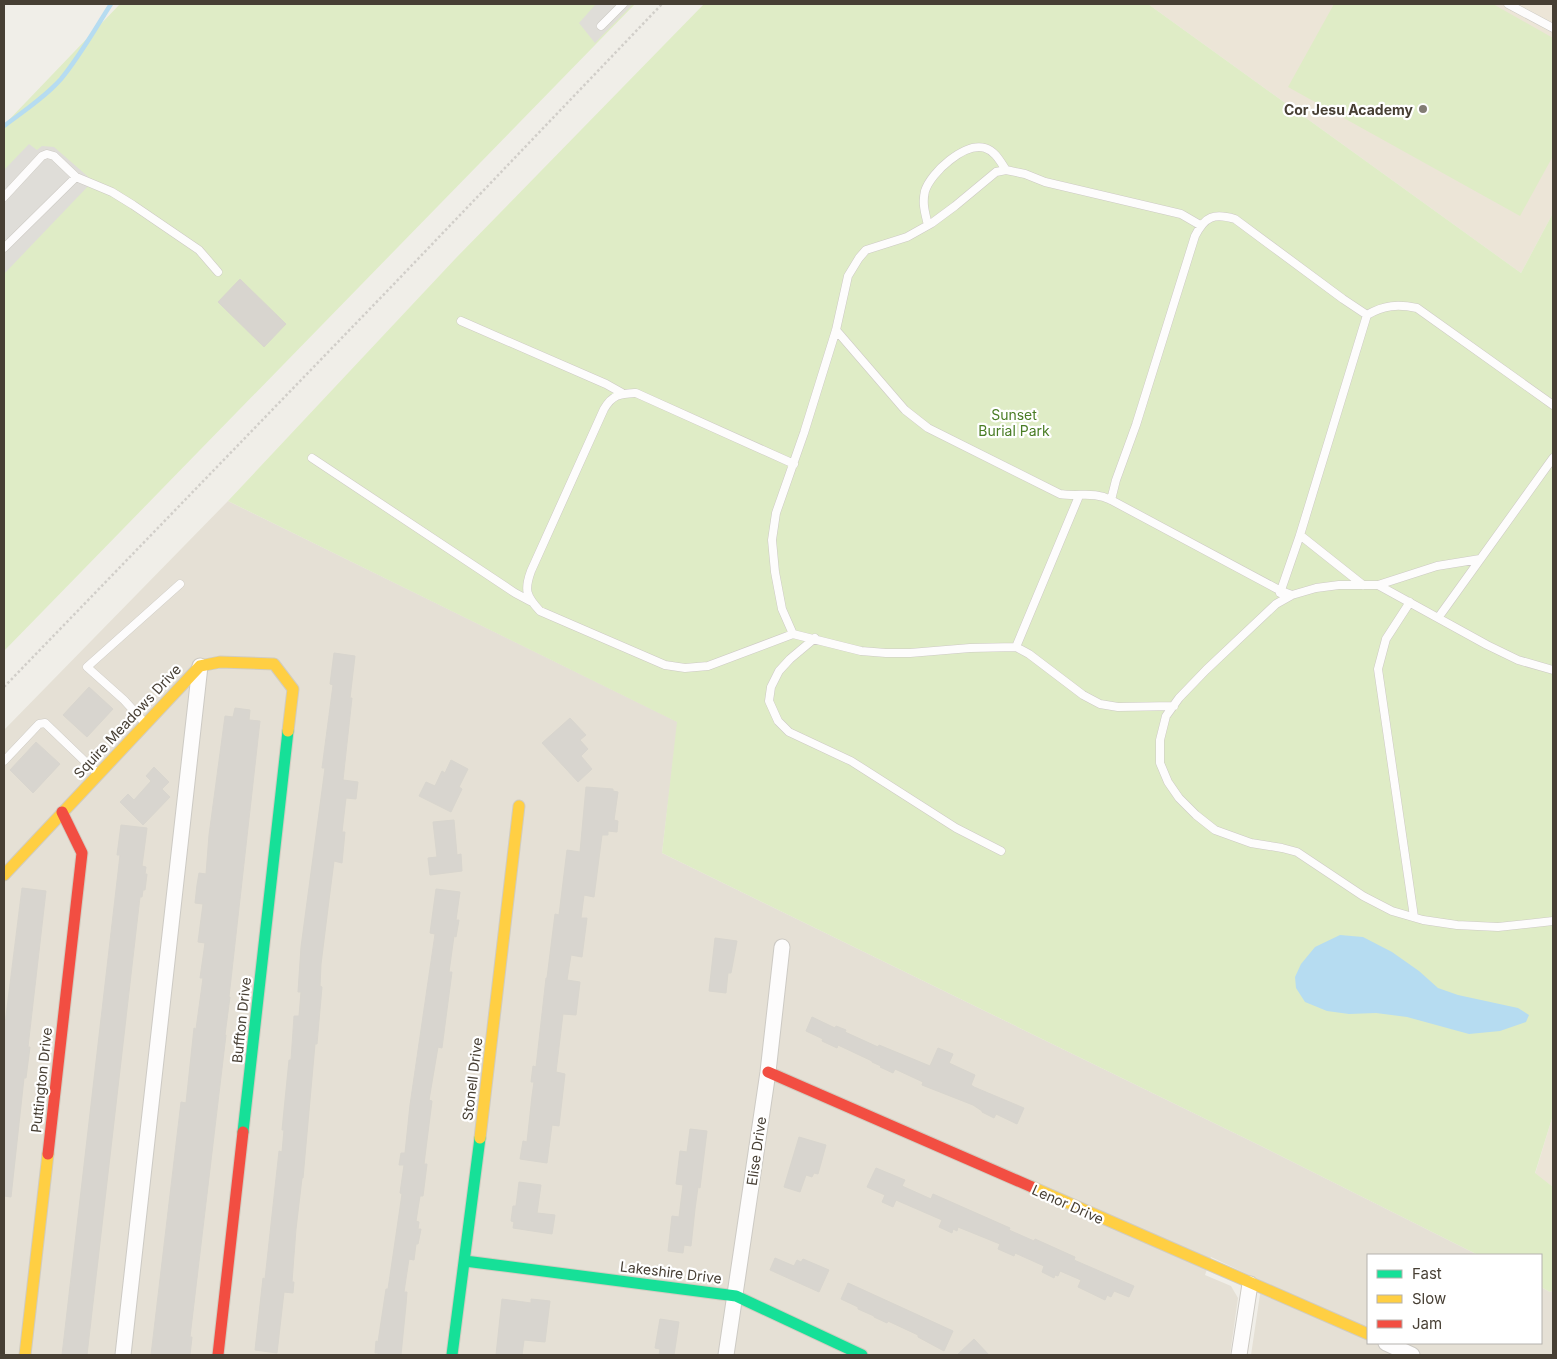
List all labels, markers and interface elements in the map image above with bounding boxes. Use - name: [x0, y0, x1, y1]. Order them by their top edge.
- place label: Cor Jesu Academy: [1284, 101, 1414, 118]
- marker: Cor Jesu Academy: [1417, 103, 1429, 115]
- park label: Sunset Burial Park: [978, 406, 1050, 439]
- street label: Squire Meadows Drive: [70, 661, 184, 781]
- street label: Buffton Drive: [228, 976, 254, 1064]
- street label: Puttington Drive: [27, 1026, 55, 1134]
- street label: Stonell Drive: [458, 1036, 486, 1122]
- street label: Elise Drive: [743, 1115, 769, 1187]
- street label: Lenor Drive: [1030, 1181, 1106, 1227]
- legend: [1367, 1254, 1542, 1344]
- street label: Lakeshire Drive: [619, 1257, 723, 1287]
- text: Fast: [1412, 1264, 1442, 1283]
- text: Slow: [1412, 1289, 1446, 1308]
- text: Jam: [1412, 1314, 1442, 1333]

